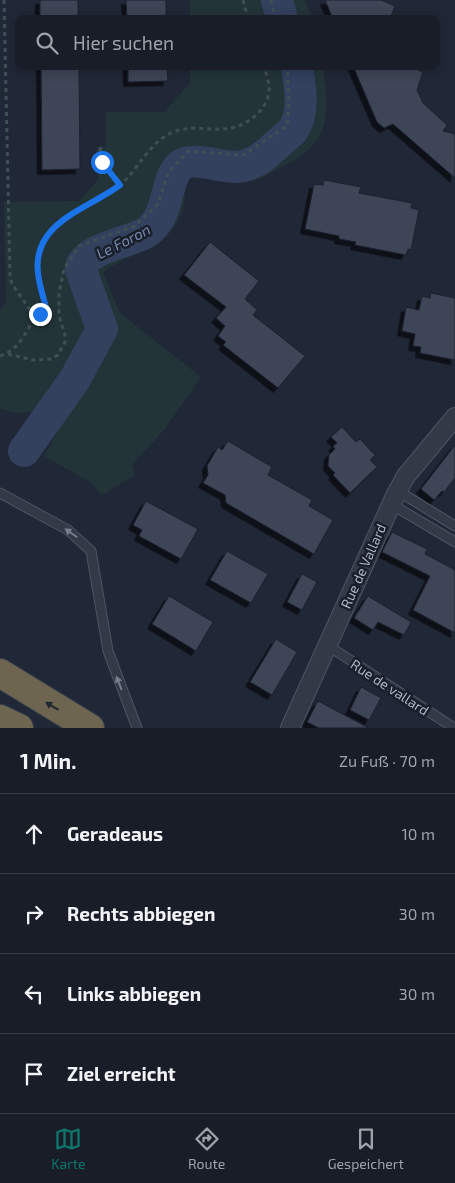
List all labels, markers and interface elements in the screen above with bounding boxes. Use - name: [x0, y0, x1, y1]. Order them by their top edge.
- search box: [15, 15, 440, 70]
- icon: search: [33, 29, 61, 57]
- text: Hier suchen: [73, 31, 174, 54]
- route start: [91, 151, 114, 174]
- water label: Le Foron: [93, 220, 153, 262]
- route end: [29, 303, 52, 326]
- street label: Rue de Vallard: [337, 521, 389, 611]
- one-way arrow: [64, 528, 77, 538]
- street label: Rue de vallard: [348, 655, 432, 719]
- one-way arrow: [115, 675, 123, 690]
- one-way arrow: [46, 701, 59, 710]
- text: 1 Min.: [20, 748, 76, 773]
- text: Zu Fuß · 70 m: [339, 751, 435, 770]
- icon: ahead: [20, 820, 48, 848]
- text: Geradeaus: [67, 822, 163, 845]
- text: 10 m: [401, 824, 435, 843]
- icon: right: [20, 900, 48, 928]
- text: Rechts abbiegen: [67, 902, 215, 925]
- text: 30 m: [399, 904, 435, 923]
- icon: left: [20, 980, 48, 1008]
- text: Links abbiegen: [67, 982, 201, 1005]
- text: 30 m: [399, 984, 435, 1003]
- icon: arrive: [20, 1060, 48, 1088]
- text: Ziel erreicht: [67, 1062, 176, 1085]
- tab: Karte: [51, 1125, 86, 1172]
- tab: Route: [188, 1125, 225, 1172]
- tab: Gespeichert: [328, 1125, 404, 1172]

